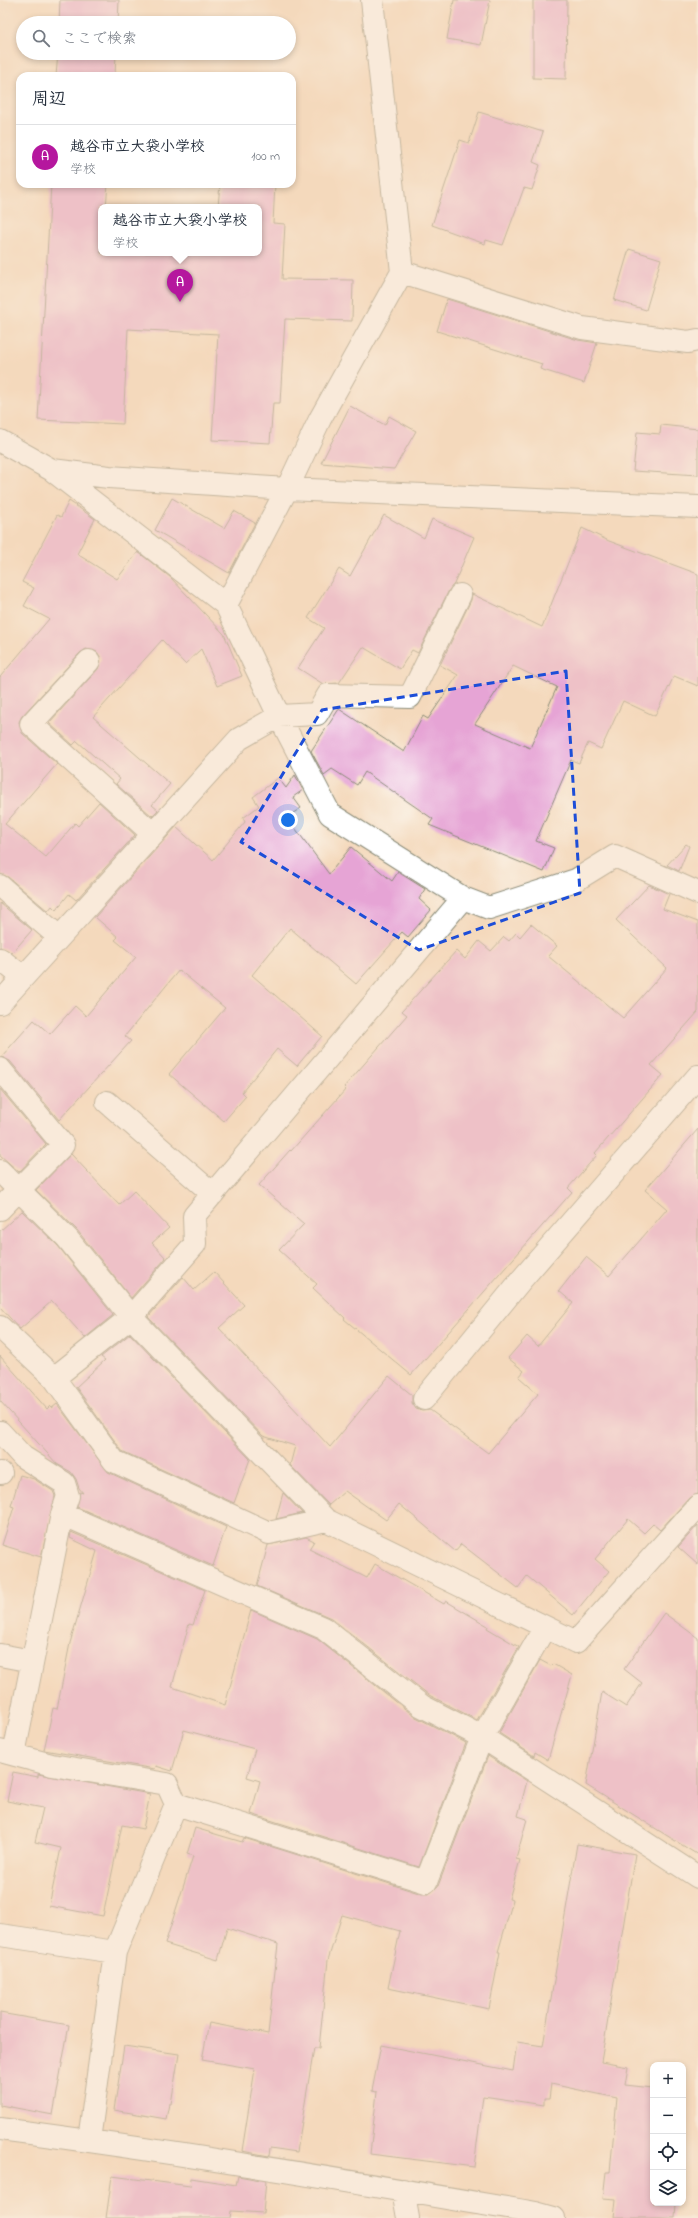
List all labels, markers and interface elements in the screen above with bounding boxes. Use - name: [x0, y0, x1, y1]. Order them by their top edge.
- search box: [16, 16, 296, 60]
- icon: search: [30, 27, 52, 49]
- text: ここで検索: [62, 28, 137, 50]
- text: 周辺: [32, 87, 66, 112]
- text: 越谷市立大袋小学校: [70, 136, 205, 158]
- text: A: [41, 147, 49, 166]
- text: 100 m: [251, 147, 280, 166]
- text: 学校: [70, 160, 96, 179]
- popup: [98, 204, 262, 256]
- text: 越谷市立大袋小学校: [112, 210, 248, 232]
- text: 学校: [112, 234, 139, 253]
- pin: A: [167, 269, 193, 302]
- your location: [278, 810, 298, 830]
- map controls: [650, 2062, 686, 2206]
- button: +: [650, 2062, 686, 2098]
- button: −: [650, 2098, 686, 2134]
- button: locate: [650, 2134, 686, 2170]
- button: layers: [650, 2170, 686, 2206]

